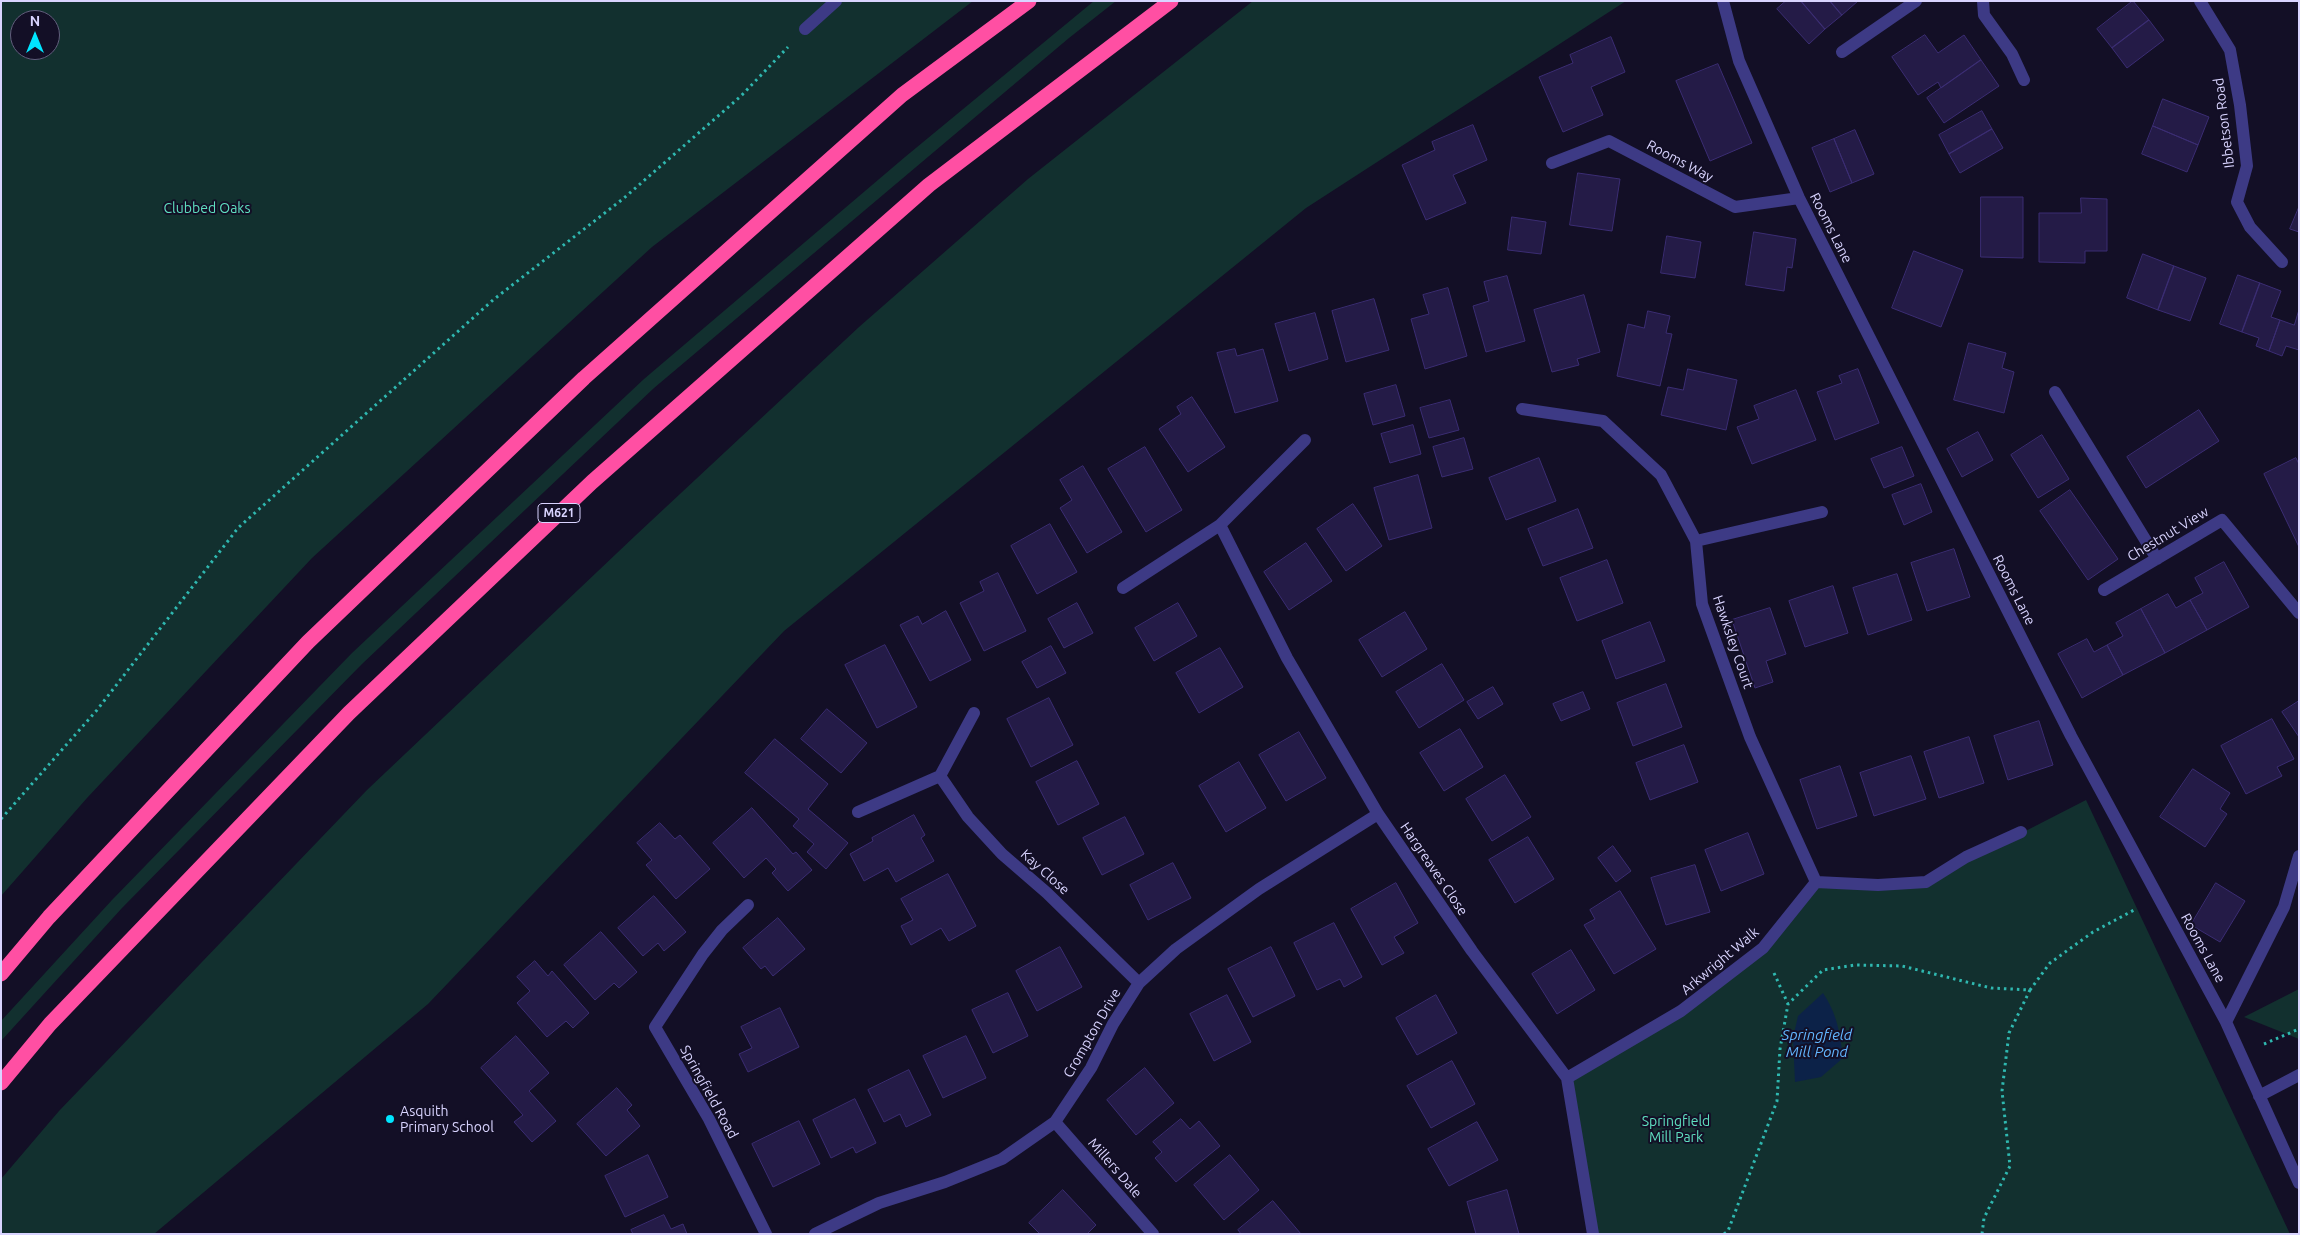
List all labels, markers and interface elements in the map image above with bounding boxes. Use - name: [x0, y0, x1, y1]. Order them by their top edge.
- north arrow: [10, 10, 60, 60]
- text: N: [30, 13, 40, 29]
- street label: Ibbetson Road: [2210, 77, 2238, 169]
- street label: Rooms Way: [1644, 136, 1716, 186]
- street label: Rooms Lane: [1806, 190, 1856, 266]
- park label: Clubbed Oaks: [164, 200, 250, 216]
- road number: M621: [538, 503, 580, 522]
- street label: Chestnut View: [2124, 503, 2212, 565]
- street label: Rooms Lane: [1989, 552, 2039, 628]
- street label: Hawksley Court: [1709, 593, 1757, 691]
- street label: Hargreaves Close: [1397, 819, 1471, 919]
- street label: Kay Close: [1017, 846, 1073, 898]
- street label: Rooms Lane: [2177, 910, 2229, 986]
- street label: Arkwright Walk: [1678, 924, 1762, 998]
- street label: Crompton Drive: [1060, 985, 1124, 1081]
- water label: Springfield Mill Pond: [1782, 1026, 1852, 1061]
- street label: Springfield Road: [676, 1042, 742, 1142]
- place label: Asquith Primary School: [400, 1103, 494, 1136]
- marker: Asquith Primary School: [384, 1113, 396, 1125]
- park label: Springfield Mill Park: [1642, 1113, 1710, 1146]
- street label: Millers Dale: [1084, 1135, 1146, 1201]

